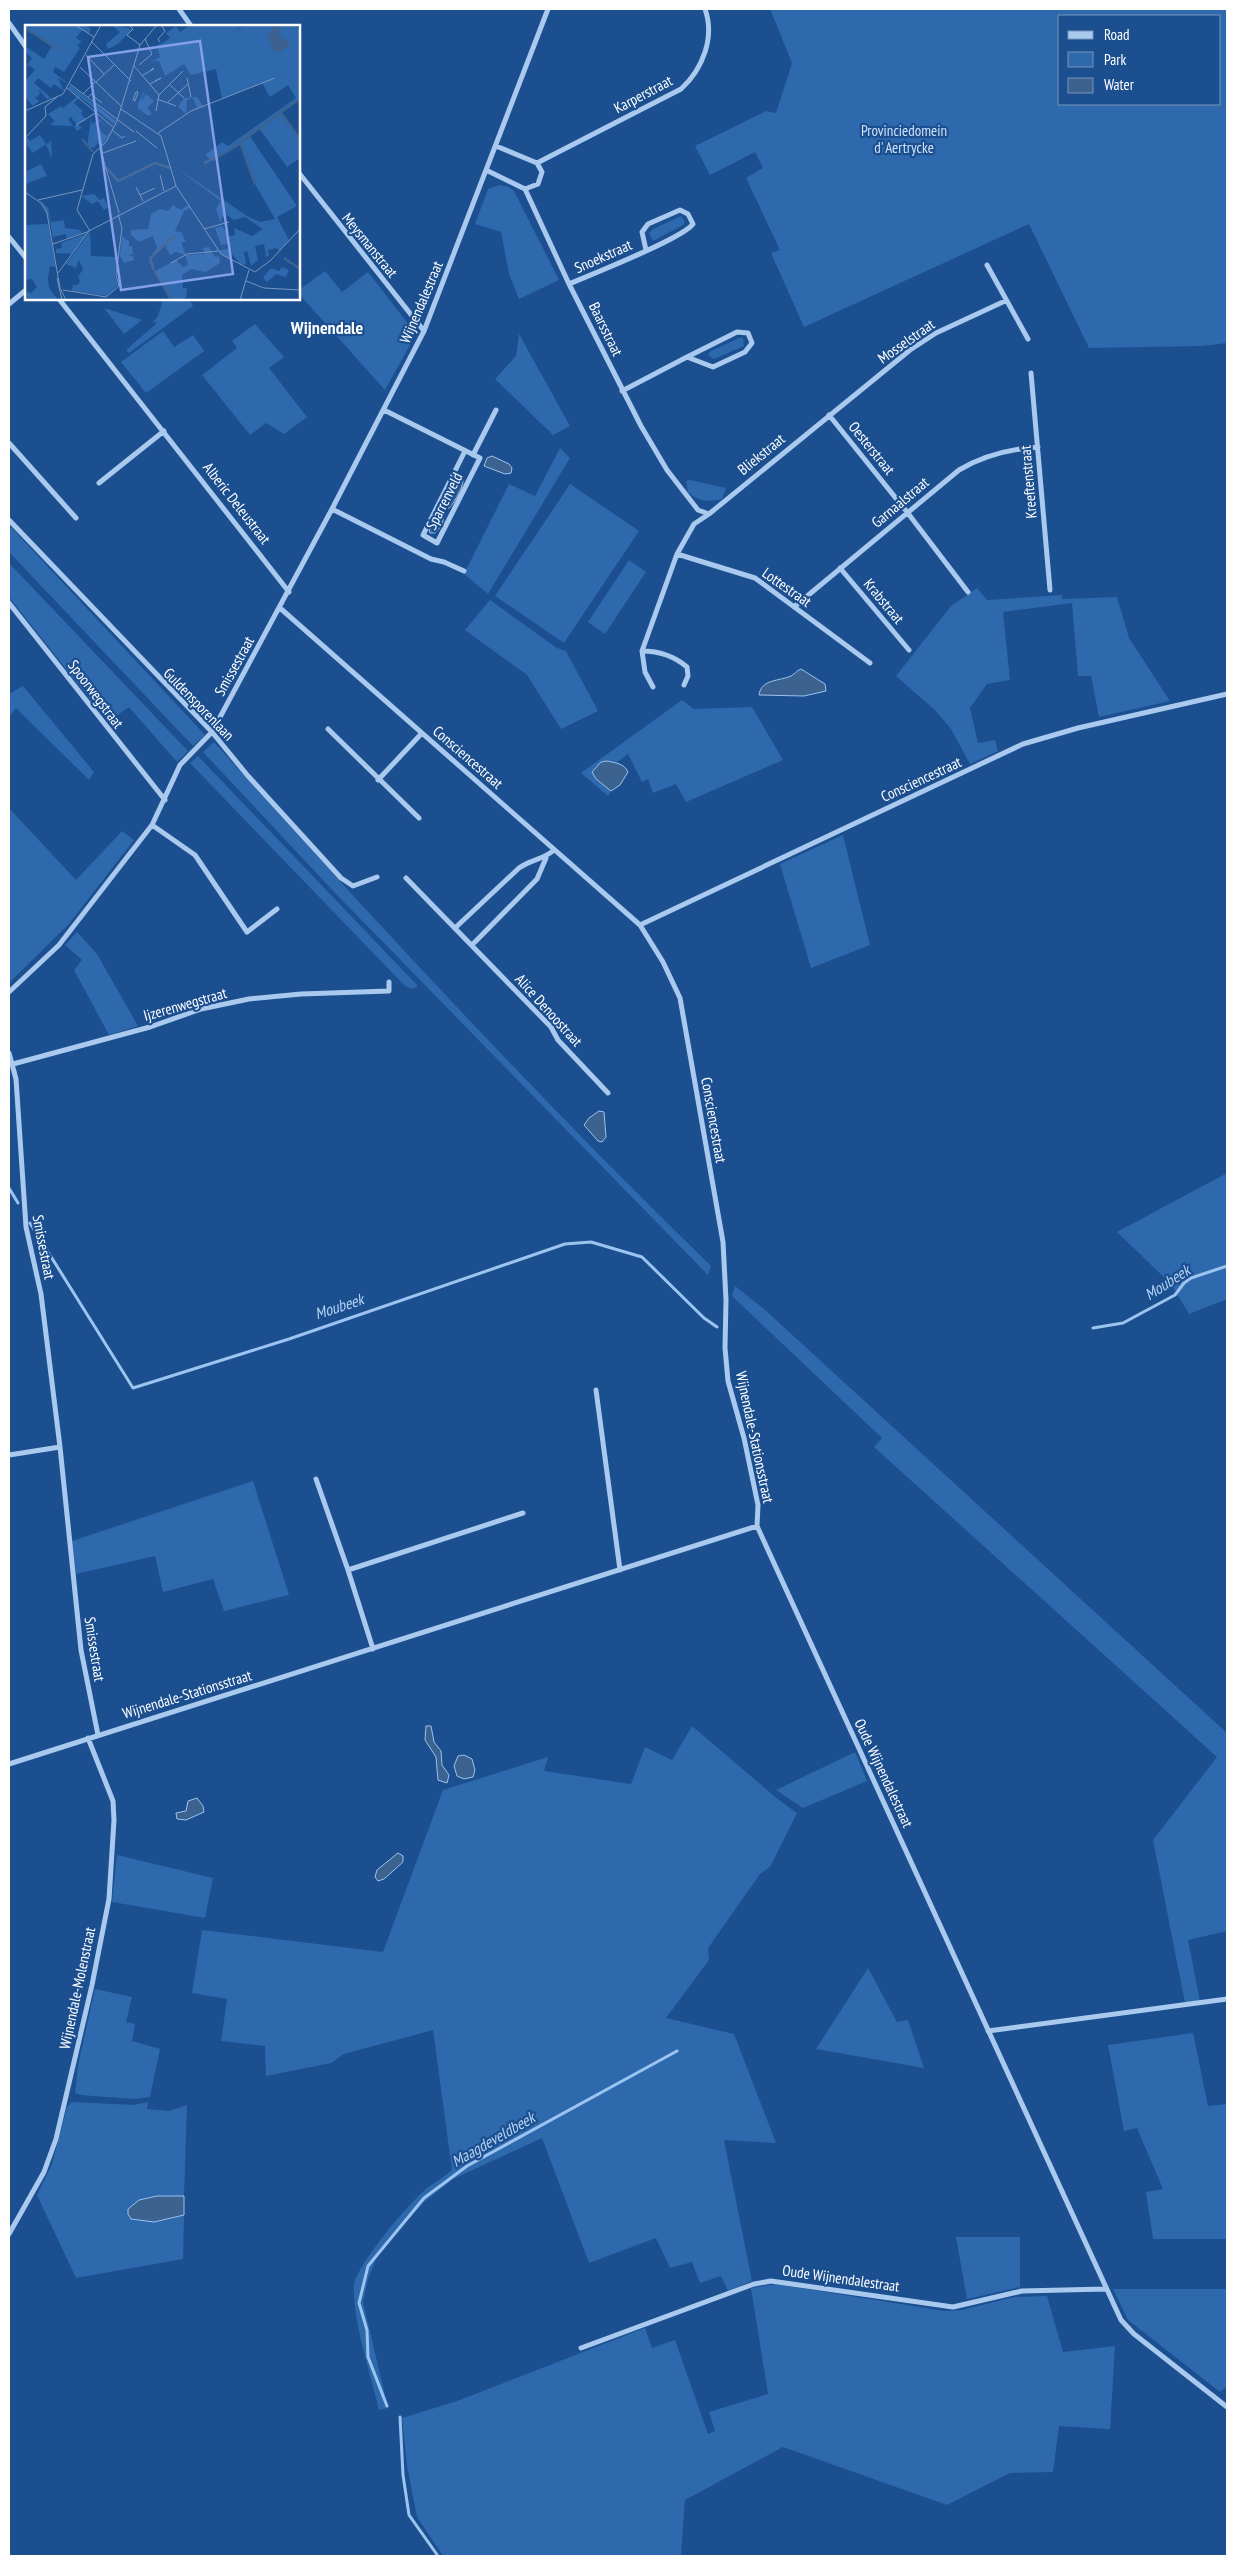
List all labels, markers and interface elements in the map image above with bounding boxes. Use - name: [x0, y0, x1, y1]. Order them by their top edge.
- legend: [1058, 15, 1221, 105]
- inset map: [25, 25, 300, 300]
- text: Road: [1104, 25, 1130, 44]
- text: Park: [1104, 50, 1126, 69]
- street label: Karperstraat: [611, 71, 675, 117]
- text: Water: [1104, 75, 1135, 94]
- park label: Provinciedomein d' Aertrycke: [861, 121, 947, 157]
- street label: Meysmanstraat: [338, 209, 402, 281]
- street label: Snoekstraat: [571, 235, 635, 277]
- street label: Wijnendalestraat: [395, 258, 447, 346]
- street label: Baarsstraat: [585, 299, 627, 359]
- street label: Mosselstraat: [874, 314, 938, 368]
- district label: Wijnendale: [290, 316, 363, 339]
- street label: Oesterstraat: [845, 417, 899, 479]
- street label: Bliekstraat: [734, 429, 788, 479]
- street label: Kreeftenstraat: [1015, 445, 1041, 519]
- street label: Alberic Deleustraat: [199, 458, 275, 548]
- street label: Sparrenveld: [421, 469, 467, 533]
- street label: Garnaalstraat: [867, 473, 933, 531]
- street label: Lottestraat: [759, 563, 815, 611]
- street label: Krabstraat: [860, 575, 908, 627]
- street label: Smissestraat: [210, 633, 258, 699]
- street label: Spoorwegstraat: [64, 656, 128, 732]
- street label: Guldensporenlaan: [160, 664, 238, 744]
- street label: Consciencestraat: [429, 721, 507, 793]
- street label: Consciencestraat: [878, 752, 964, 806]
- street label: Alice Denoostraat: [511, 970, 587, 1050]
- street label: Ijzerenwegstraat: [141, 983, 229, 1025]
- street label: Consciencestraat: [697, 1076, 731, 1164]
- street label: Smissestraat: [28, 1213, 60, 1281]
- water label: Moubeek: [1140, 1259, 1195, 1304]
- water label: Moubeek: [312, 1288, 368, 1323]
- street label: Wijnendale-Stationsstraat: [732, 1370, 778, 1504]
- street label: Smissestraat: [81, 1615, 109, 1683]
- street label: Wijnendale-Stationsstraat: [120, 1665, 254, 1723]
- street label: Oude Wijnendalestraat: [850, 1716, 918, 1830]
- street label: Wijnendale-Molenstraat: [55, 1925, 99, 2051]
- water label: Maagdeveldbeek: [448, 2106, 540, 2171]
- street label: Oude Wijnendalestraat: [781, 2260, 901, 2296]

